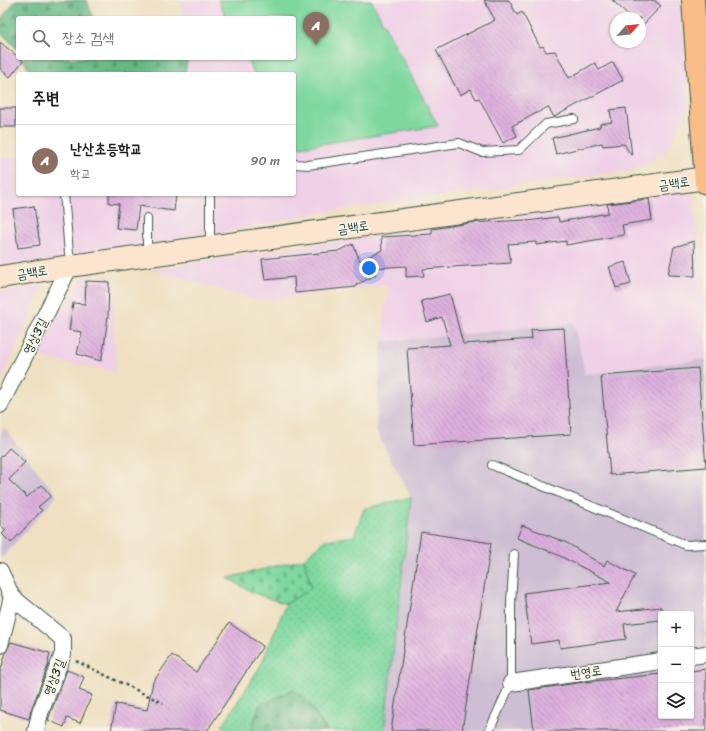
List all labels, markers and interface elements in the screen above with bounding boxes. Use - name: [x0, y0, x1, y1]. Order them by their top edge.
- pin: A: [303, 12, 329, 45]
- north arrow: [610, 12, 646, 48]
- search box: [16, 16, 296, 60]
- text: 장소 검색: [62, 25, 114, 51]
- icon: search: [30, 27, 52, 49]
- text: 주변: [32, 83, 59, 113]
- text: 난산초등학교: [70, 136, 142, 162]
- text: A: [41, 149, 49, 172]
- text: 90 m: [250, 149, 280, 172]
- text: 학교: [70, 162, 91, 185]
- street label: 금백로: [657, 169, 691, 197]
- street label: 금백로: [336, 213, 370, 241]
- street label: 금백로: [15, 258, 49, 286]
- your location: [359, 258, 379, 278]
- street label: 영상3길: [16, 314, 54, 358]
- map controls: [658, 611, 694, 719]
- button: +: [658, 611, 694, 647]
- button: −: [658, 647, 694, 683]
- street label: 영상3길: [36, 655, 72, 699]
- street label: 번영로: [569, 658, 603, 686]
- button: layers: [658, 683, 694, 719]

